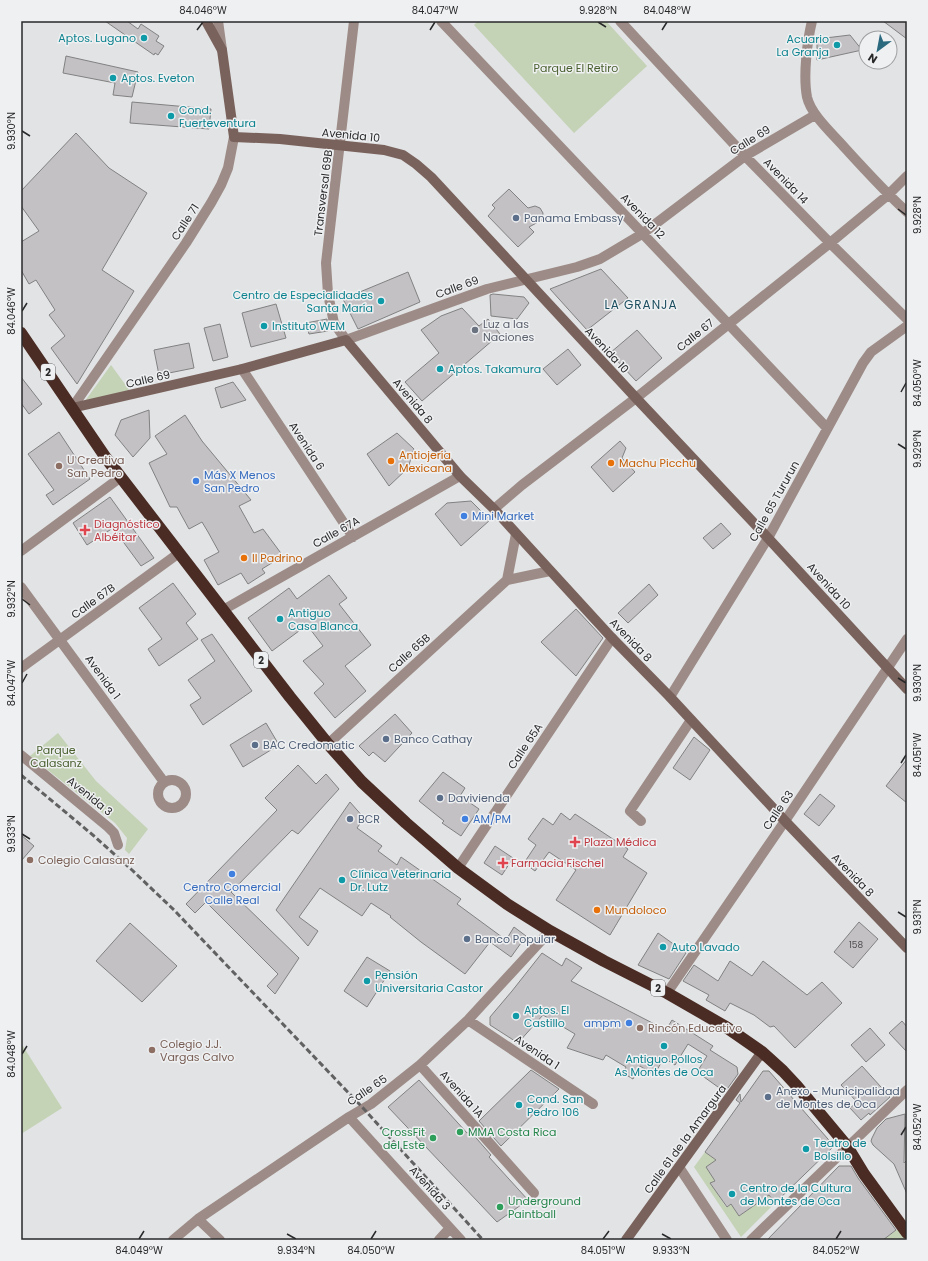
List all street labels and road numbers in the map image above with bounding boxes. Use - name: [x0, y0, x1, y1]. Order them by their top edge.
- street label: Calle 69: [727, 121, 773, 159]
- street label: Avenida 10: [321, 124, 381, 146]
- street label: Transversal 69B: [310, 149, 336, 237]
- street label: Avenida 14: [760, 154, 812, 208]
- street label: Avenida 12: [617, 190, 669, 242]
- street label: Calle 71: [167, 201, 203, 243]
- street label: Calle 69: [433, 272, 481, 302]
- street label: Calle 67: [673, 315, 717, 355]
- street label: Avenida 10: [581, 323, 633, 377]
- road number: 2: [41, 364, 55, 380]
- street label: Calle 69: [124, 366, 172, 392]
- street label: Avenida 8: [389, 375, 437, 427]
- street label: Avenida 6: [285, 419, 329, 473]
- street label: Calle 65 Tururun: [745, 458, 803, 544]
- street label: Calle 67A: [310, 512, 363, 551]
- street label: Avenida 10: [804, 559, 855, 613]
- street label: Calle 67B: [68, 579, 118, 622]
- street label: Avenida 8: [606, 615, 656, 665]
- street label: Calle 65B: [384, 630, 434, 676]
- street label: Avenida 1: [81, 651, 125, 703]
- road number: 2: [254, 652, 268, 668]
- street label: Calle 65A: [504, 719, 547, 772]
- street label: Avenida 3: [64, 773, 116, 819]
- street label: Calle 63: [759, 787, 797, 833]
- street label: Avenida 8: [828, 850, 878, 900]
- road number: 2: [651, 980, 665, 996]
- street label: Avenida 1: [511, 1031, 563, 1073]
- street label: Avenida 1A: [436, 1067, 488, 1122]
- street label: Calle 65: [344, 1071, 390, 1109]
- street label: Calle 61 de la Amargura: [640, 1081, 730, 1197]
- street label: Avenida 3: [406, 1162, 454, 1214]

